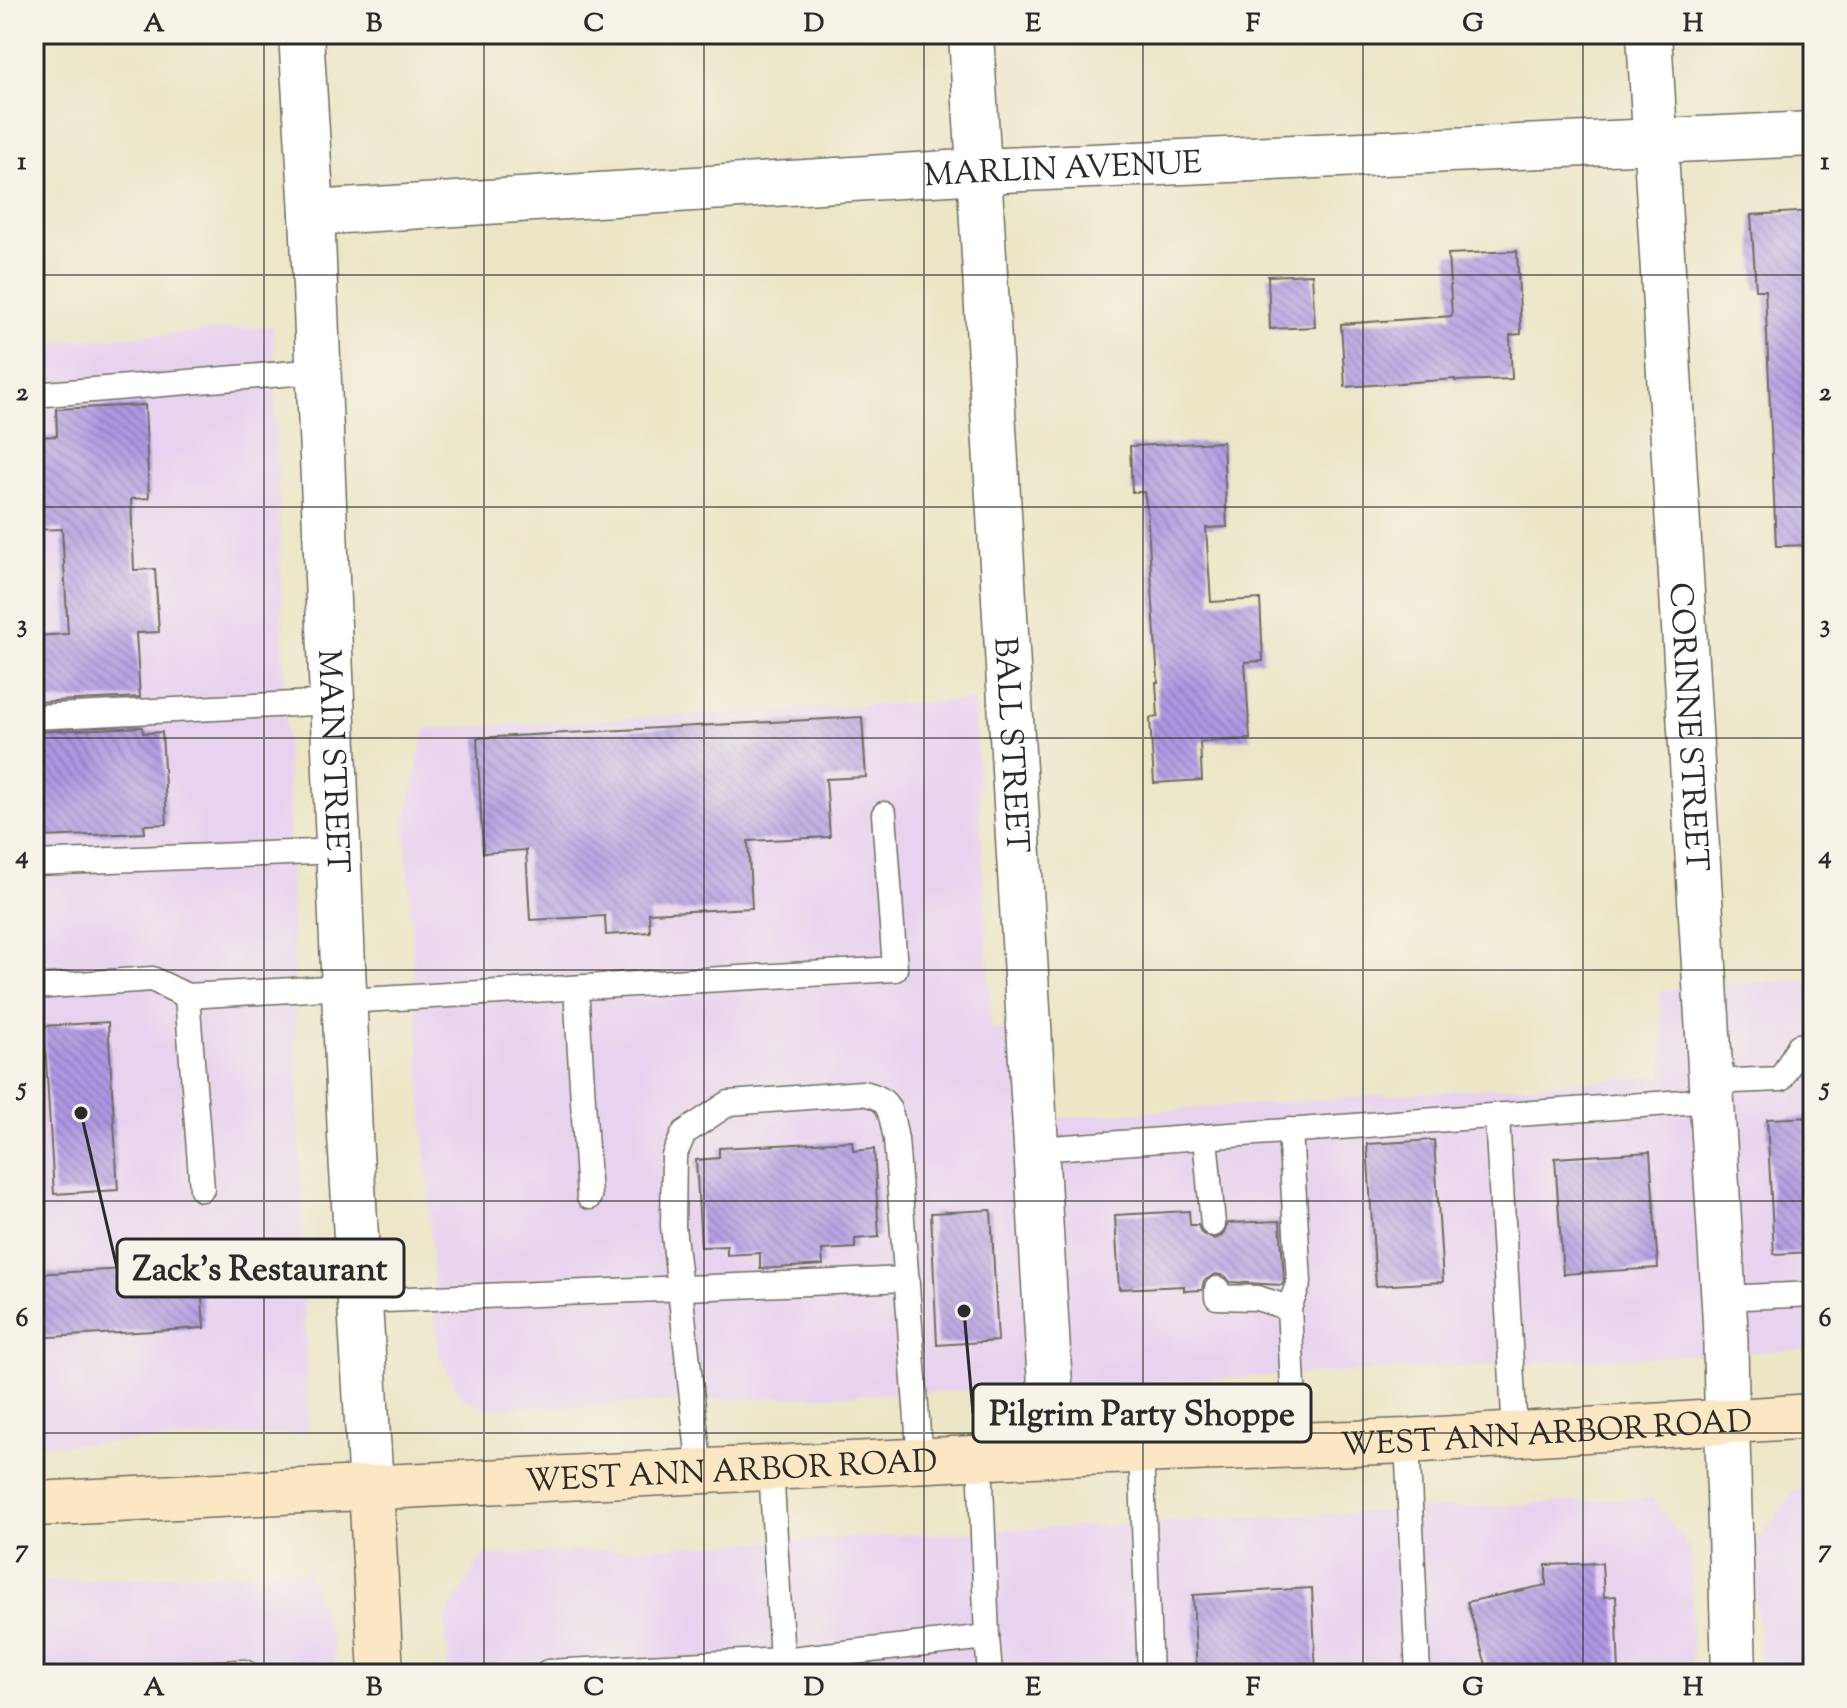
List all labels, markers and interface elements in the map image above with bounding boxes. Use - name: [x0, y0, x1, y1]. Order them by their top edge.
- text: A: [143, 6, 165, 43]
- text: B: [366, 6, 383, 43]
- text: C: [584, 6, 604, 43]
- text: D: [804, 6, 824, 43]
- text: E: [1025, 6, 1041, 43]
- text: F: [1246, 6, 1261, 43]
- text: G: [1462, 6, 1484, 43]
- text: H: [1683, 6, 1704, 43]
- street label: MARLIN AVENUE: [922, 141, 1203, 200]
- text: 1: [18, 144, 27, 181]
- text: 1: [1821, 144, 1830, 181]
- text: 2: [16, 375, 29, 412]
- text: 2: [1819, 375, 1832, 412]
- street label: CORINNE STREET: [1655, 581, 1718, 873]
- text: 3: [17, 607, 27, 644]
- text: 3: [1820, 607, 1830, 644]
- street label: BALL STREET: [980, 636, 1039, 854]
- street label: MAIN STREET: [304, 648, 359, 874]
- text: 4: [14, 838, 29, 875]
- text: 4: [1817, 838, 1832, 875]
- text: 5: [16, 1070, 27, 1107]
- text: 5: [1819, 1070, 1830, 1107]
- callout: Zack's Restaurant: [117, 1239, 404, 1297]
- text: Zack's Restaurant: [133, 1247, 388, 1296]
- text: 6: [16, 1301, 29, 1338]
- text: 6: [1819, 1301, 1832, 1338]
- callout: Pilgrim Party Shoppe: [973, 1384, 1311, 1442]
- text: Pilgrim Party Shoppe: [989, 1392, 1295, 1441]
- street label: WEST ANN ARBOR ROAD: [1340, 1400, 1754, 1469]
- street label: WEST ANN ARBOR ROAD: [524, 1440, 938, 1506]
- text: 7: [15, 1532, 29, 1569]
- text: 7: [1818, 1532, 1832, 1569]
- text: A: [143, 1670, 165, 1707]
- text: B: [366, 1670, 383, 1707]
- text: C: [584, 1670, 604, 1707]
- text: D: [804, 1670, 824, 1707]
- text: E: [1025, 1670, 1041, 1707]
- text: F: [1246, 1670, 1261, 1707]
- text: G: [1462, 1670, 1484, 1707]
- text: H: [1683, 1670, 1704, 1707]

